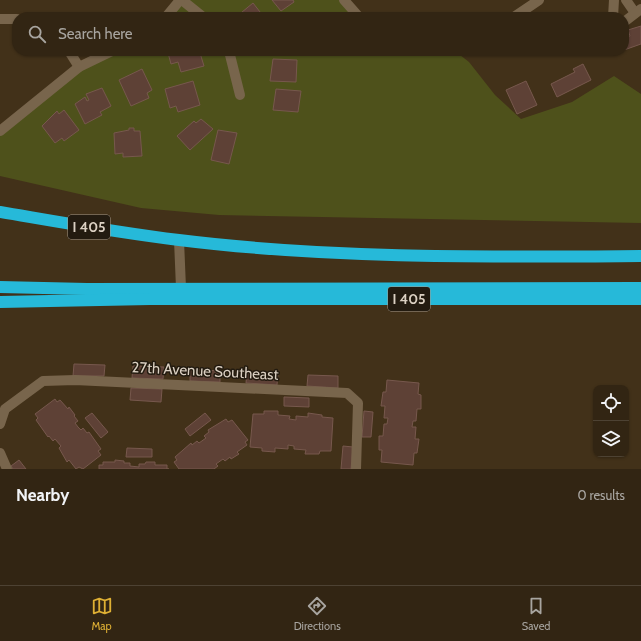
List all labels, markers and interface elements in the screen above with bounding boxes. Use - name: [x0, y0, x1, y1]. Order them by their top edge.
- search box: [12, 12, 629, 56]
- icon: search: [26, 23, 48, 45]
- text: Search here: [58, 25, 133, 43]
- road number: I 405: [68, 215, 110, 239]
- road number: I 405: [388, 287, 430, 311]
- street label: 27th Avenue Southeast: [131, 358, 279, 384]
- map controls: [593, 385, 629, 457]
- button: locate: [593, 385, 629, 421]
- button: layers: [593, 421, 629, 457]
- text: Nearby: [16, 485, 69, 505]
- text: 0 results: [577, 487, 625, 503]
- tab: Map: [91, 595, 113, 633]
- tab: Directions: [294, 595, 341, 633]
- tab: Saved: [522, 595, 550, 633]

